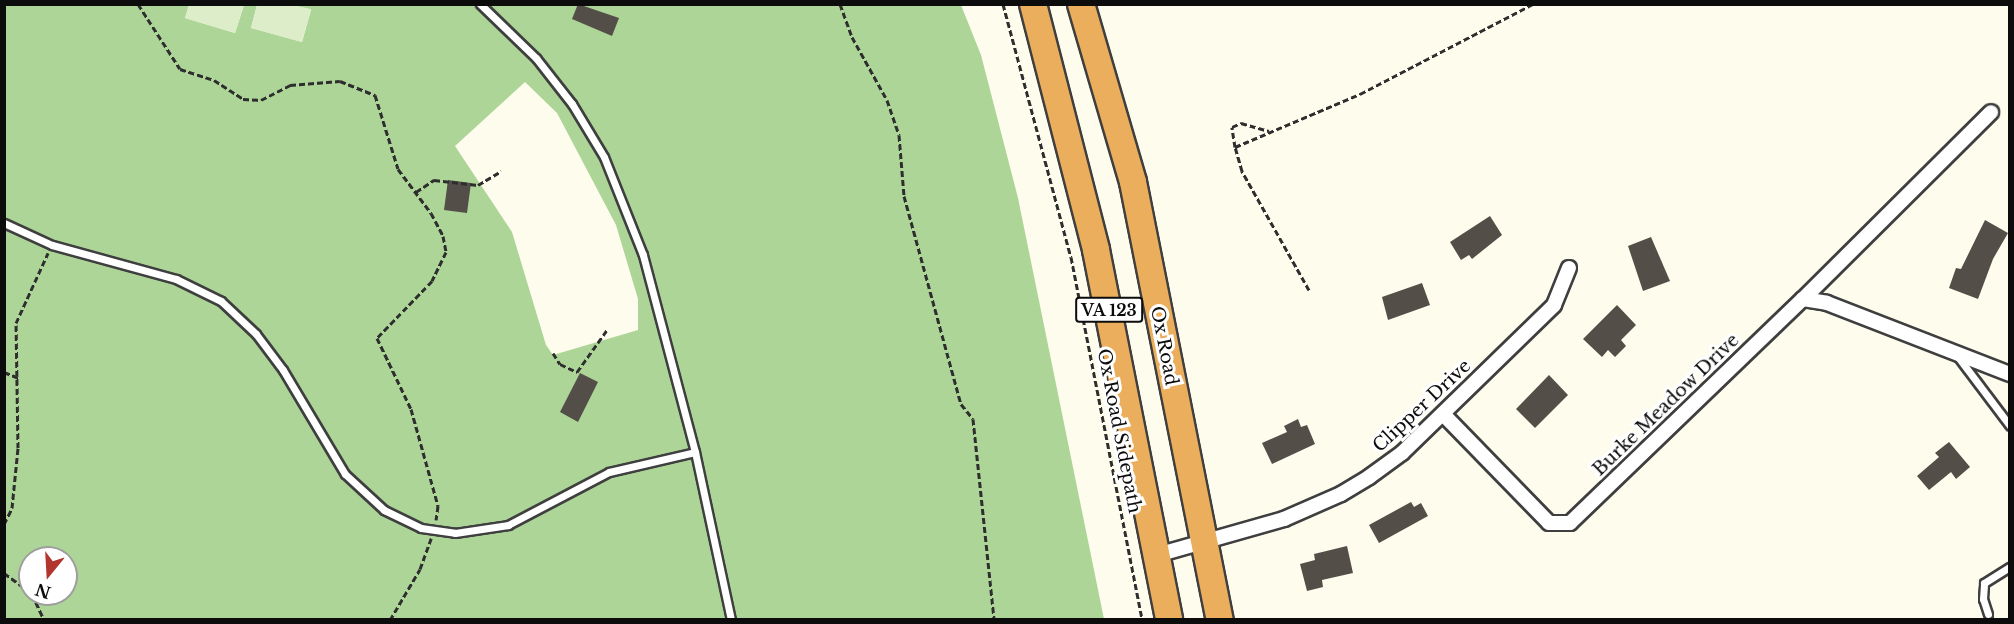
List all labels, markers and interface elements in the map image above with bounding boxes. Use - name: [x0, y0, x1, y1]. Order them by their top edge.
- road number: VA 123: [1074, 297, 1144, 323]
- street label: Ox Road: [1146, 304, 1182, 388]
- street label: Burke Meadow Drive: [1588, 329, 1744, 481]
- street label: Ox Road Sidepath: [1092, 347, 1146, 515]
- street label: Clipper Drive: [1368, 355, 1476, 457]
- north arrow: [18, 546, 78, 606]
- text: N: [33, 579, 53, 603]

